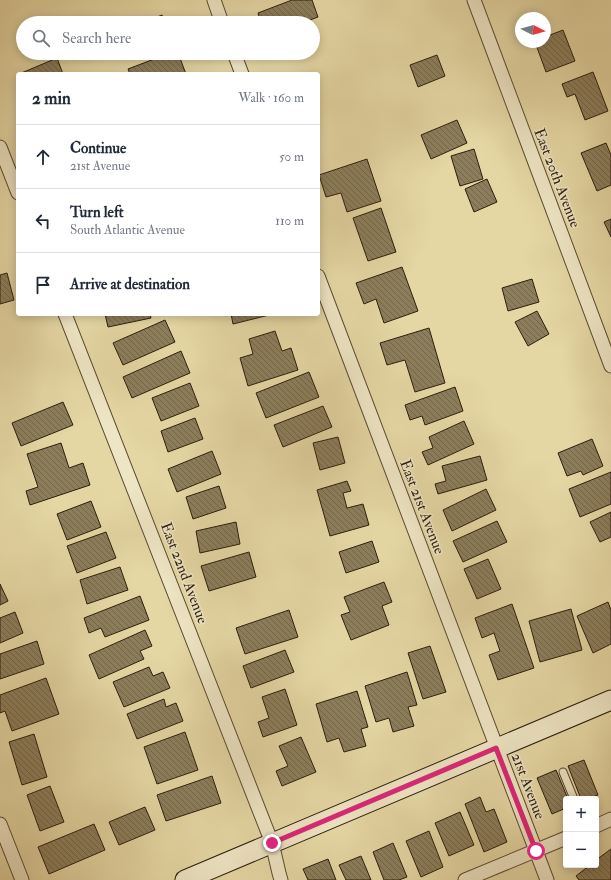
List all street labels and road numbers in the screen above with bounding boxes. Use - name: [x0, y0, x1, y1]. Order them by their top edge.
- street label: East 20th Avenue: [529, 126, 585, 230]
- street label: East 21st Avenue: [395, 457, 449, 557]
- street label: East 22nd Avenue: [156, 520, 212, 626]
- street label: 21st Avenue: [507, 750, 549, 822]

